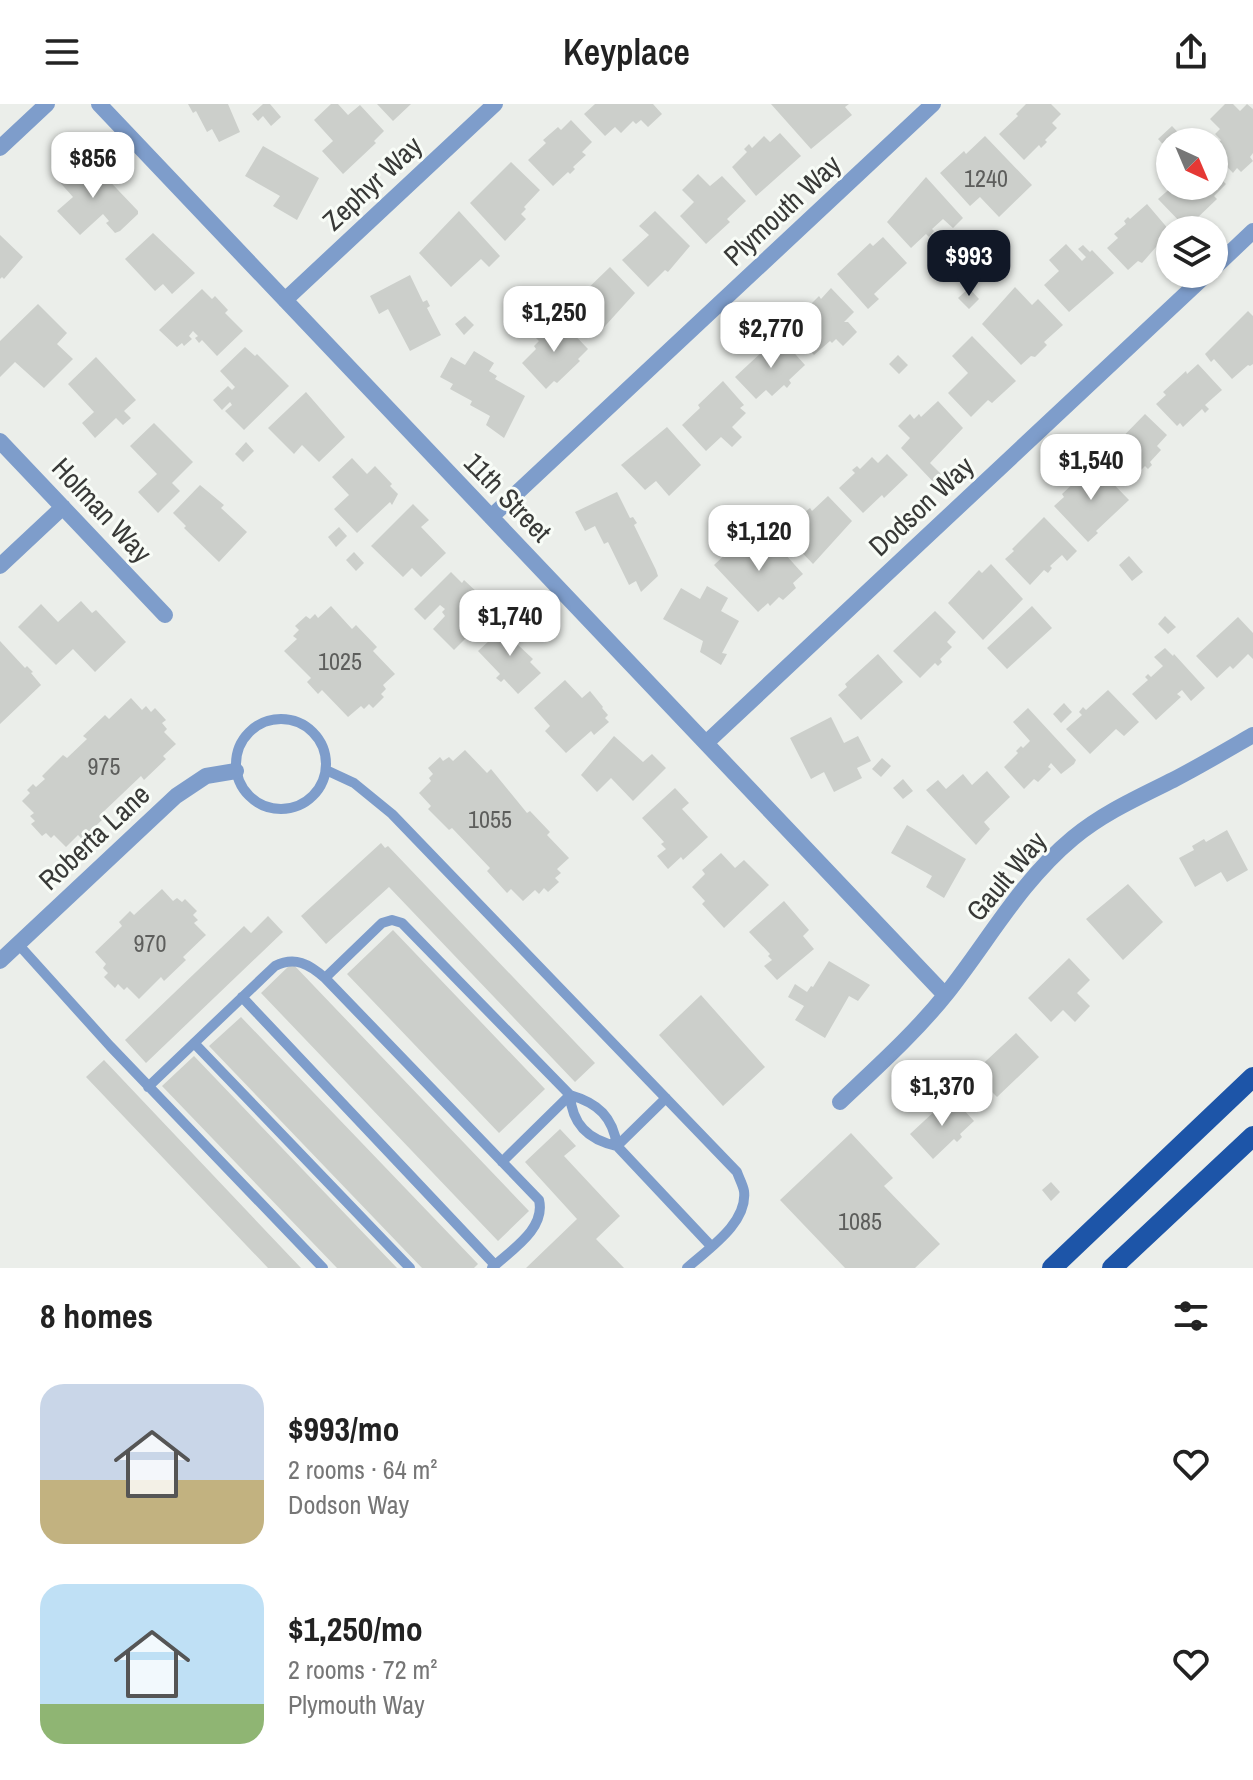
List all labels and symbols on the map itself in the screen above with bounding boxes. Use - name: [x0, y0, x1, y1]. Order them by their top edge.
- street label: Zephyr Way: [314, 127, 430, 239]
- north arrow: [1156, 128, 1228, 200]
- pin: $856: [46, 132, 140, 200]
- street label: Plymouth Way: [715, 146, 849, 274]
- house number: 1240: [964, 162, 1008, 194]
- pin: $993: [922, 230, 1016, 298]
- pin: $1,250: [489, 286, 619, 354]
- pin: $2,770: [706, 302, 836, 370]
- pin: $1,540: [1026, 434, 1156, 502]
- street label: 11th Street: [456, 444, 560, 550]
- street label: Dodson Way: [860, 447, 982, 564]
- street label: Holman Way: [44, 449, 161, 571]
- pin: $1,120: [694, 505, 824, 573]
- pin: $1,740: [445, 590, 575, 658]
- house number: 1025: [318, 645, 362, 677]
- house number: 975: [88, 750, 120, 782]
- street label: Roberta Lane: [30, 776, 158, 898]
- house number: 1055: [468, 803, 512, 835]
- street label: Gault Way: [957, 823, 1055, 929]
- house number: 970: [134, 927, 166, 959]
- pin: $1,370: [877, 1060, 1007, 1128]
- house number: 1085: [838, 1205, 882, 1237]

